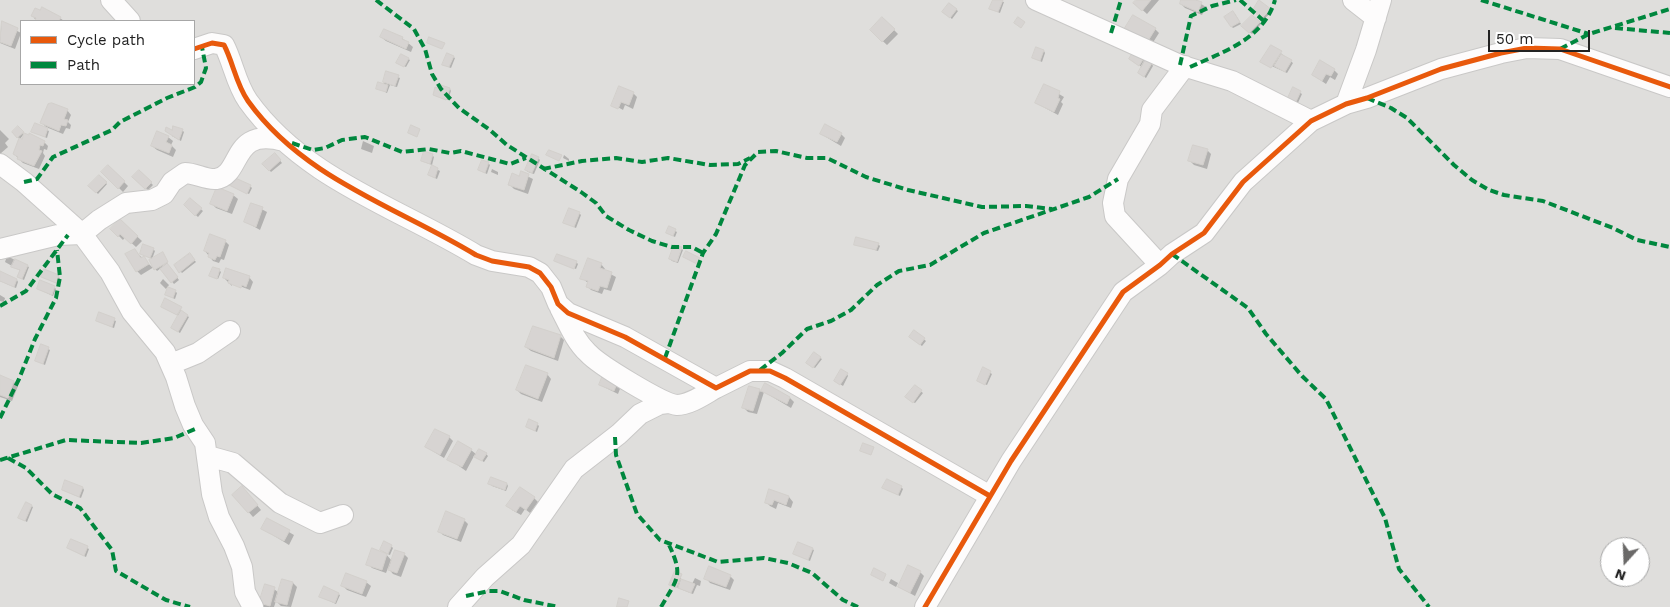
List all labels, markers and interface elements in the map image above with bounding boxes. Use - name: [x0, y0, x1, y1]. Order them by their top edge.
- legend: [20, 20, 195, 85]
- scale bar: [1490, 20, 1592, 52]
- text: 50 m: [1496, 30, 1533, 48]
- text: Cycle path: [67, 31, 145, 49]
- text: Path: [67, 56, 100, 74]
- north arrow: [1600, 537, 1650, 587]
- text: N: [1613, 566, 1628, 584]

